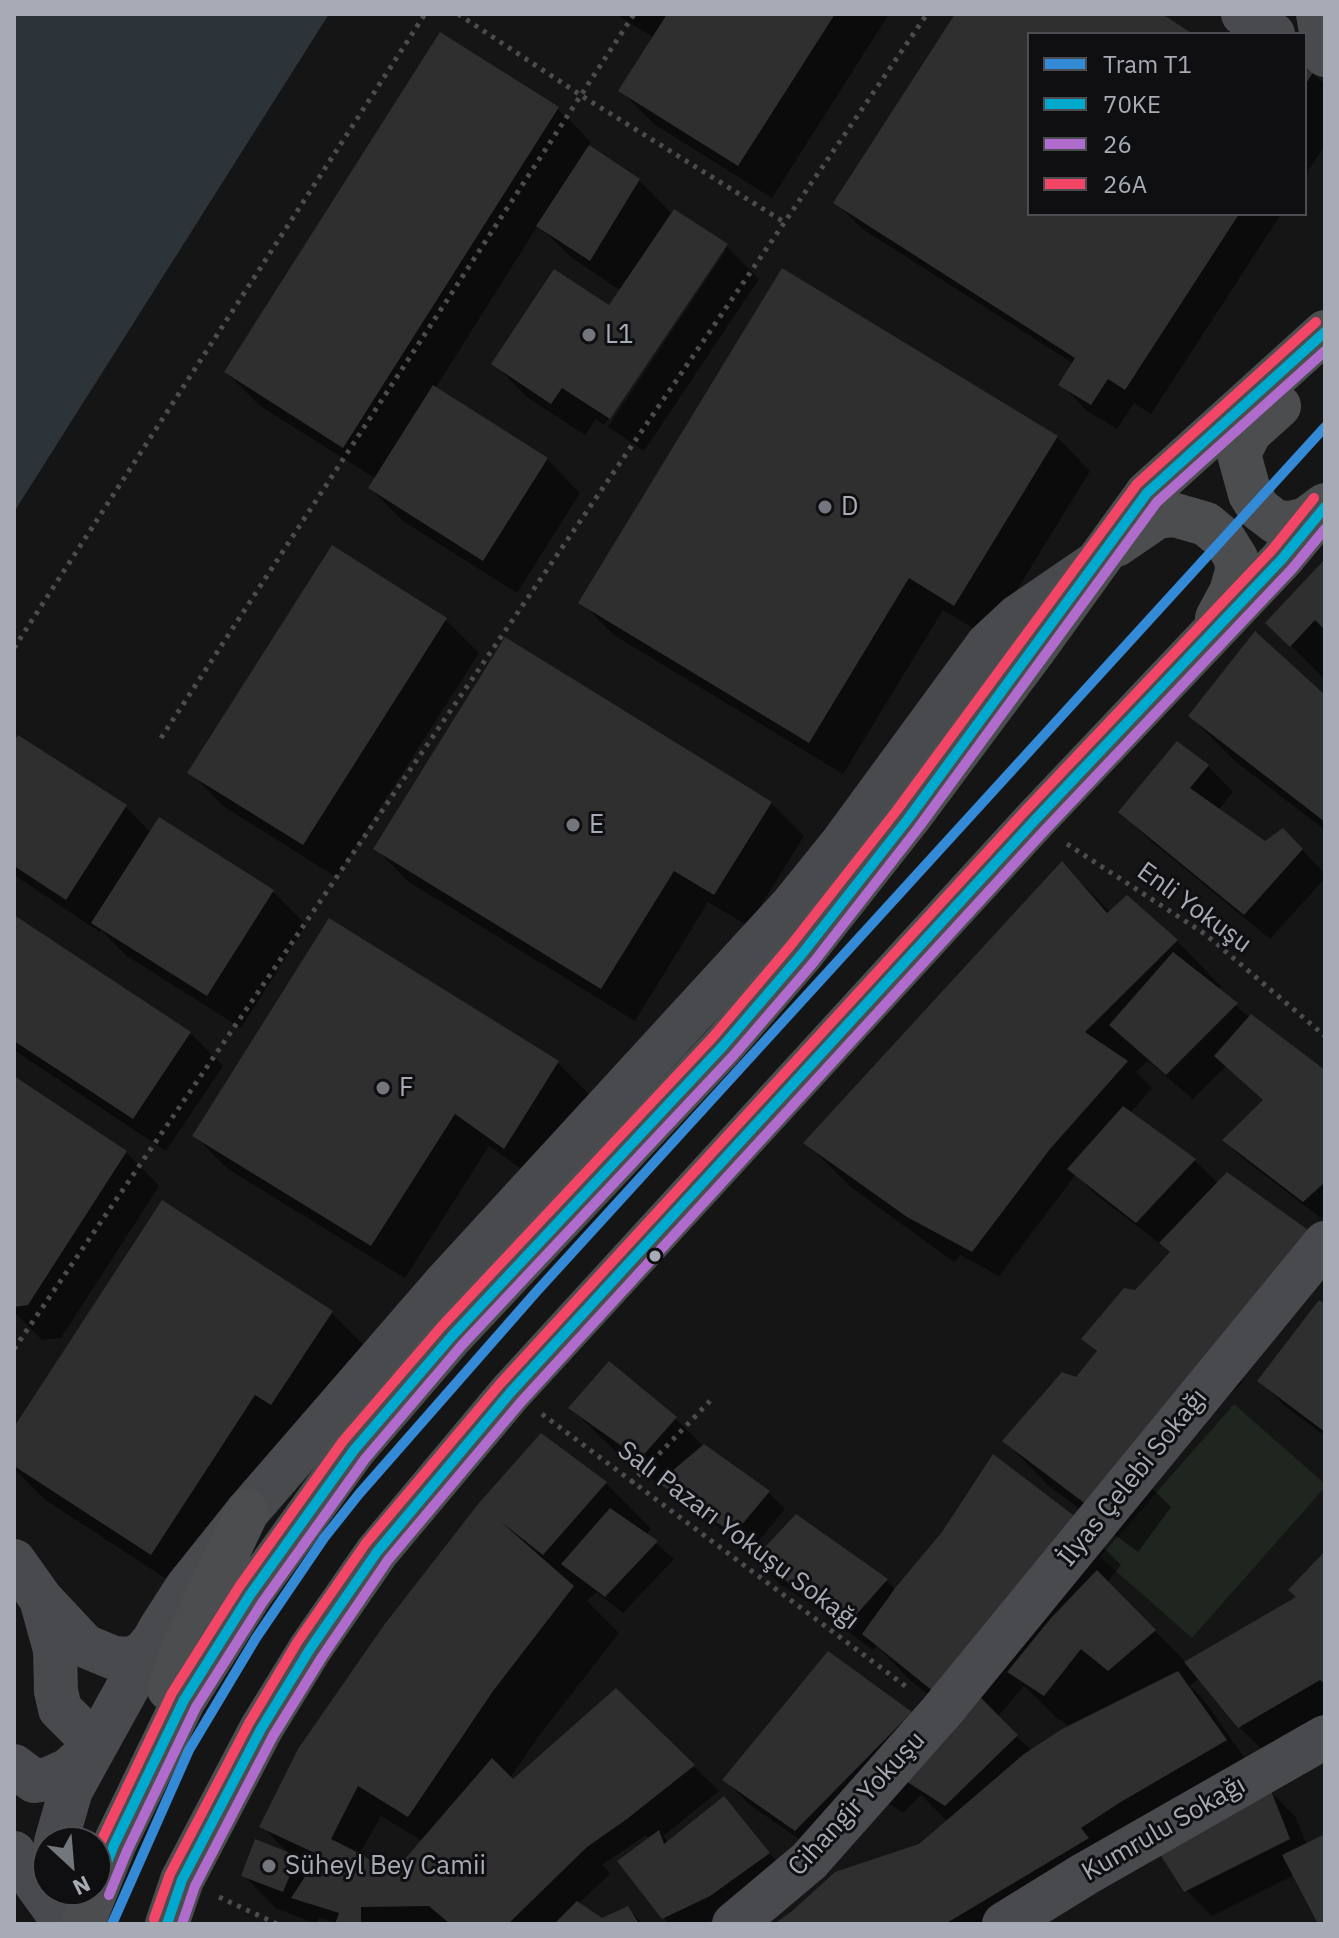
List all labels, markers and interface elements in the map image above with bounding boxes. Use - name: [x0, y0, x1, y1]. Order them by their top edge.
- legend: [1027, 32, 1307, 216]
- text: Tram T1: [1103, 48, 1192, 80]
- text: 70KE: [1103, 88, 1161, 120]
- text: 26: [1103, 128, 1132, 160]
- text: 26A: [1103, 168, 1147, 200]
- place label: L1: [605, 319, 634, 351]
- marker: L1: [580, 326, 598, 344]
- place label: D: [841, 491, 858, 523]
- marker: D: [816, 498, 834, 516]
- place label: E: [589, 809, 604, 841]
- marker: E: [564, 816, 582, 834]
- street label: Enli Yokuşu: [1131, 856, 1257, 960]
- place label: F: [399, 1072, 414, 1104]
- marker: F: [374, 1079, 392, 1097]
- unlabelled marker: [647, 1248, 663, 1264]
- street label: İlyas Çelebi Sokağı: [1052, 1383, 1214, 1573]
- street label: Salı Pazarı Yokuşu Sokağı: [611, 1435, 865, 1637]
- street label: Cihangir Yokuşu: [782, 1725, 932, 1883]
- street label: Kumrulu Sokağı: [1077, 1770, 1251, 1888]
- north arrow: [32, 1826, 112, 1906]
- place label: Süheyl Bey Camii: [285, 1850, 486, 1882]
- marker: Süheyl Bey Camii: [260, 1857, 278, 1875]
- text: N: [68, 1870, 95, 1903]

